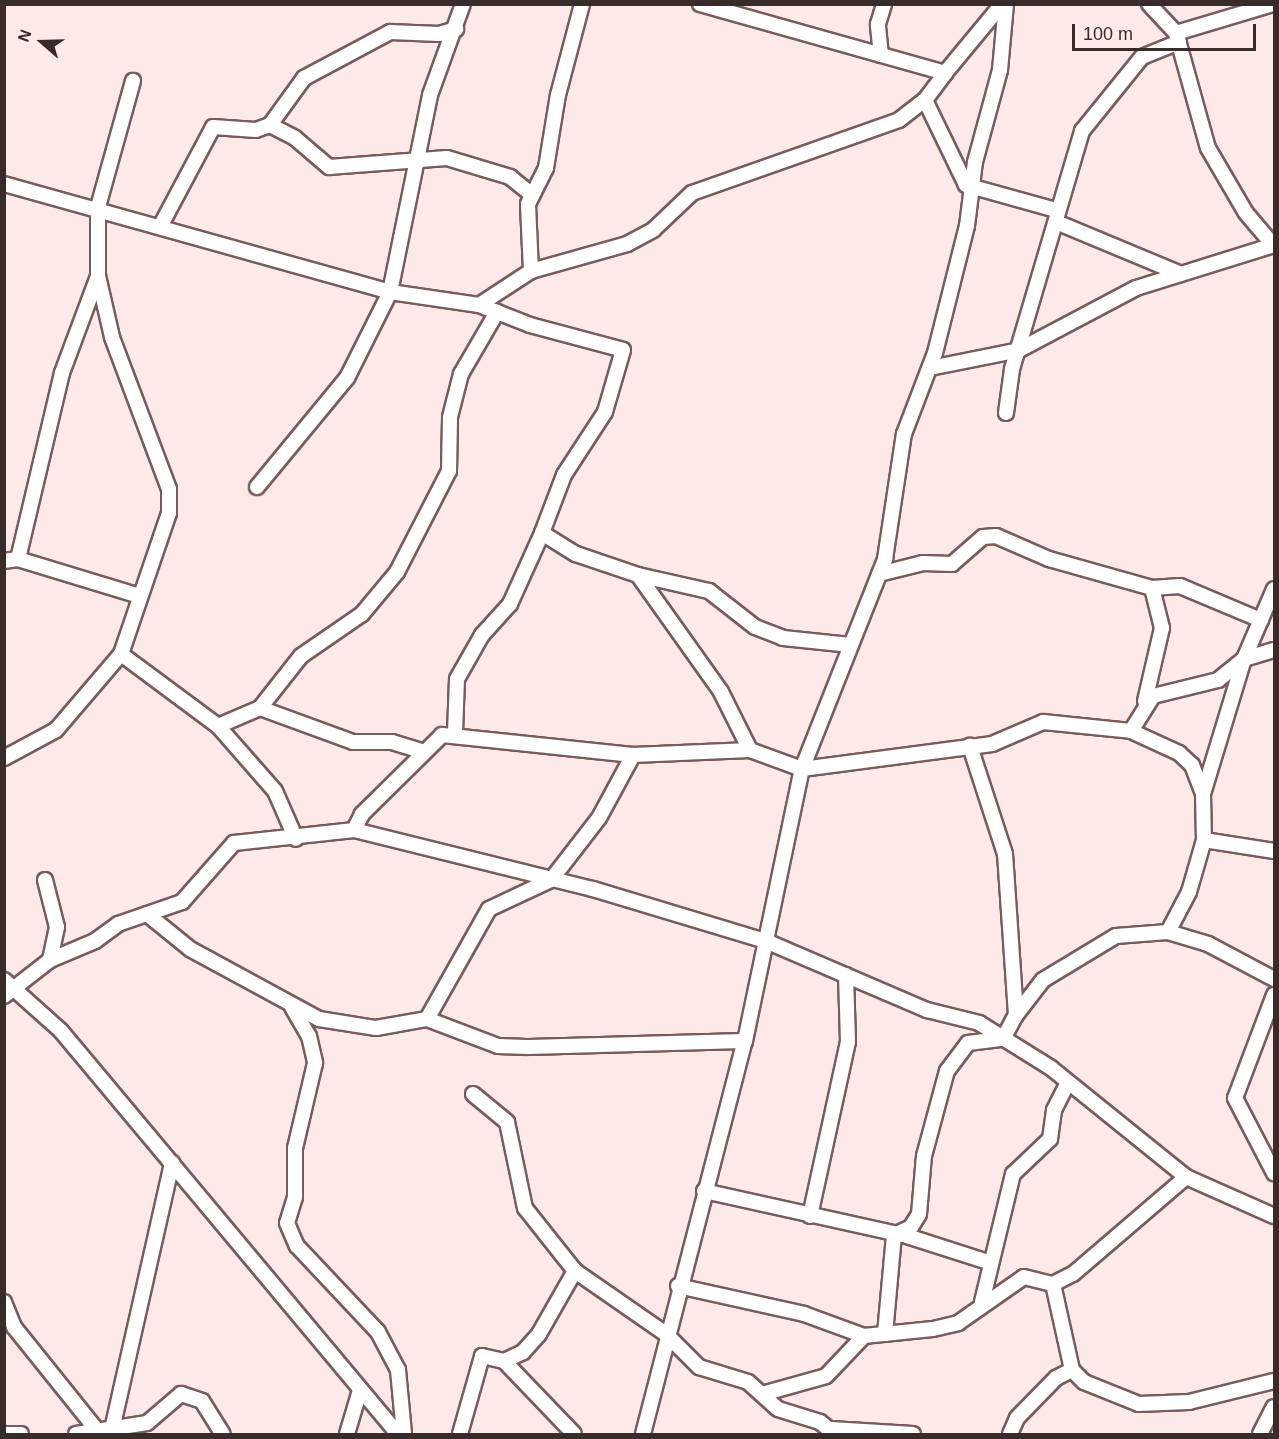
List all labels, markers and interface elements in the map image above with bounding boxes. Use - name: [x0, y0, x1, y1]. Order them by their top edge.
- north arrow: [12, 12, 72, 72]
- scale bar: [1075, 12, 1260, 50]
- text: 100 m: [1083, 24, 1133, 44]
- text: N: [15, 27, 35, 44]

